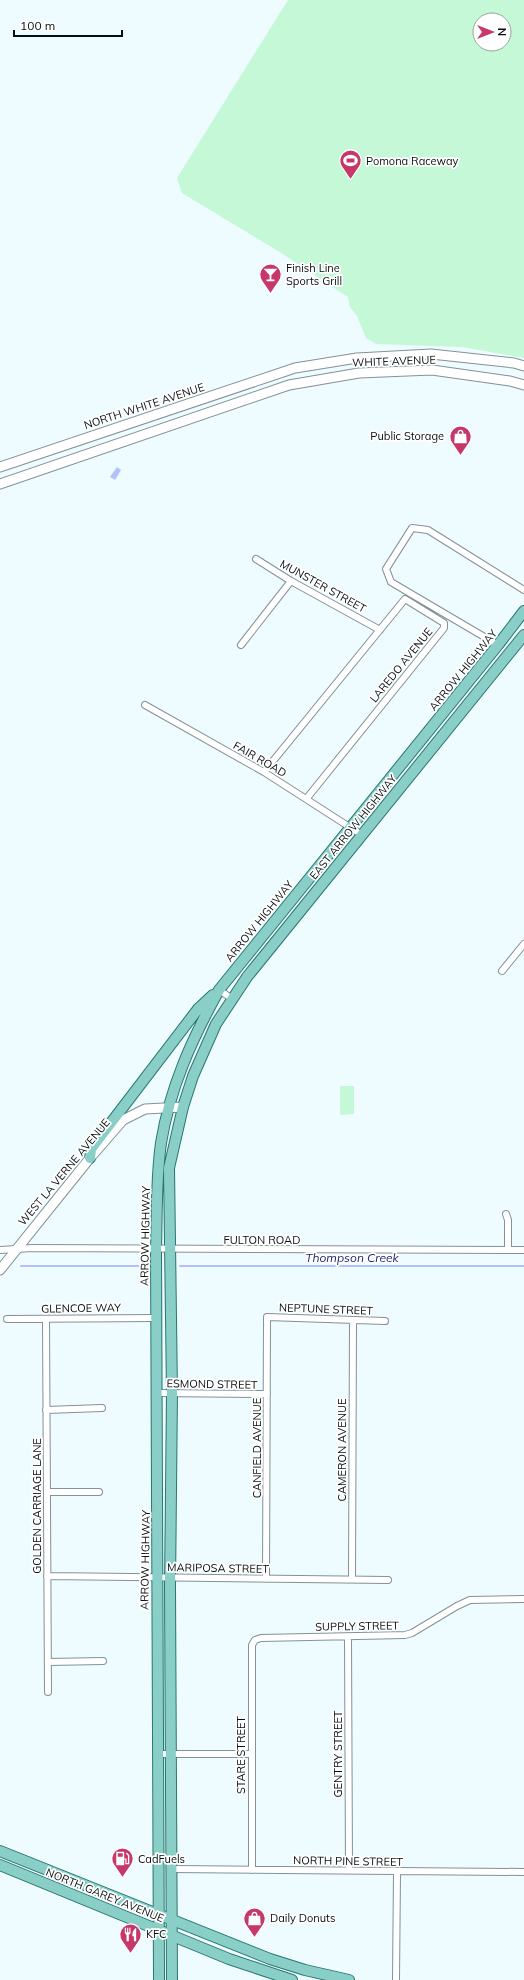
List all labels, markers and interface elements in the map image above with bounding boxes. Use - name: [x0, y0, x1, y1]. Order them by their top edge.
- scale bar: [14, 12, 122, 38]
- north arrow: [472, 12, 512, 52]
- text: 100 m: [20, 18, 55, 33]
- text: N: [495, 28, 509, 36]
- sports icon: Pomona Raceway: [338, 148, 364, 181]
- place label: Pomona Raceway: [366, 154, 458, 168]
- bar icon: Finish Line Sports Grill: [257, 261, 283, 294]
- place label: Finish Line Sports Grill: [286, 261, 342, 288]
- street label: WHITE AVENUE: [352, 353, 436, 369]
- street label: NORTH WHITE AVENUE: [82, 380, 206, 432]
- shop icon: Public Storage: [447, 423, 473, 456]
- place label: Public Storage: [370, 429, 444, 443]
- street label: MUNSTER STREET: [277, 557, 369, 616]
- street label: LAREDO AVENUE: [367, 625, 435, 705]
- street label: ARROW HIGHWAY: [426, 626, 500, 713]
- street label: FAIR ROAD: [231, 738, 289, 780]
- street label: EAST ARROW HIGHWAY: [306, 772, 400, 882]
- street label: ARROW HIGHWAY: [222, 877, 296, 964]
- street label: WEST LA VERNE AVENUE: [15, 1116, 113, 1228]
- street label: ARROW HIGHWAY: [137, 1186, 153, 1286]
- street label: FULTON ROAD: [224, 1233, 300, 1247]
- water label: Thompson Creek: [305, 1250, 400, 1265]
- street label: GLENCOE WAY: [41, 1300, 121, 1316]
- street label: NEPTUNE STREET: [279, 1300, 374, 1318]
- street label: ESMOND STREET: [166, 1376, 258, 1392]
- street label: CANFIELD AVENUE: [250, 1398, 264, 1498]
- street label: CAMERON AVENUE: [335, 1399, 349, 1501]
- street label: GOLDEN CARRIAGE LANE: [30, 1438, 44, 1574]
- street label: ARROW HIGHWAY: [137, 1510, 153, 1610]
- street label: MARIPOSA STREET: [167, 1560, 269, 1576]
- street label: SUPPLY STREET: [315, 1618, 399, 1634]
- street label: GENTRY STREET: [331, 1710, 345, 1797]
- street label: STARE STREET: [234, 1716, 248, 1794]
- fuel station icon: CadFuels: [110, 1846, 136, 1879]
- place label: CadFuels: [138, 1852, 185, 1866]
- street label: NORTH PINE STREET: [293, 1853, 403, 1869]
- street label: NORTH GAREY AVENUE: [44, 1865, 166, 1925]
- shop icon: Daily Donuts: [241, 1905, 267, 1938]
- place label: Daily Donuts: [270, 1911, 335, 1925]
- restaurant icon: KFC: [118, 1921, 144, 1954]
- place label: KFC: [146, 1927, 167, 1941]

